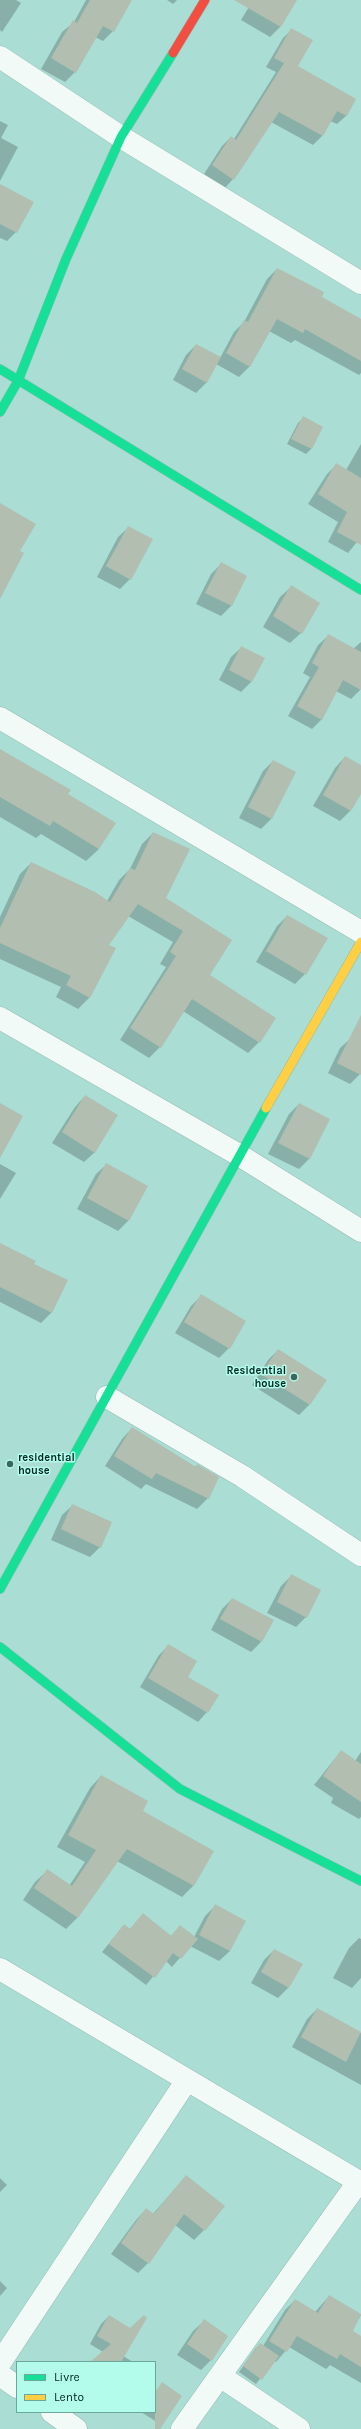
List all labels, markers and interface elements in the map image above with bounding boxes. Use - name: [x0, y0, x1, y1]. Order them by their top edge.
- place label: Residential house: [227, 1364, 286, 1390]
- marker: Residential house: [289, 1372, 299, 1382]
- place label: residential house: [18, 1451, 75, 1477]
- marker: residential house: [5, 1459, 15, 1469]
- legend: [16, 2361, 156, 2413]
- text: Livre: [54, 2370, 80, 2384]
- text: Lento: [54, 2390, 84, 2404]

